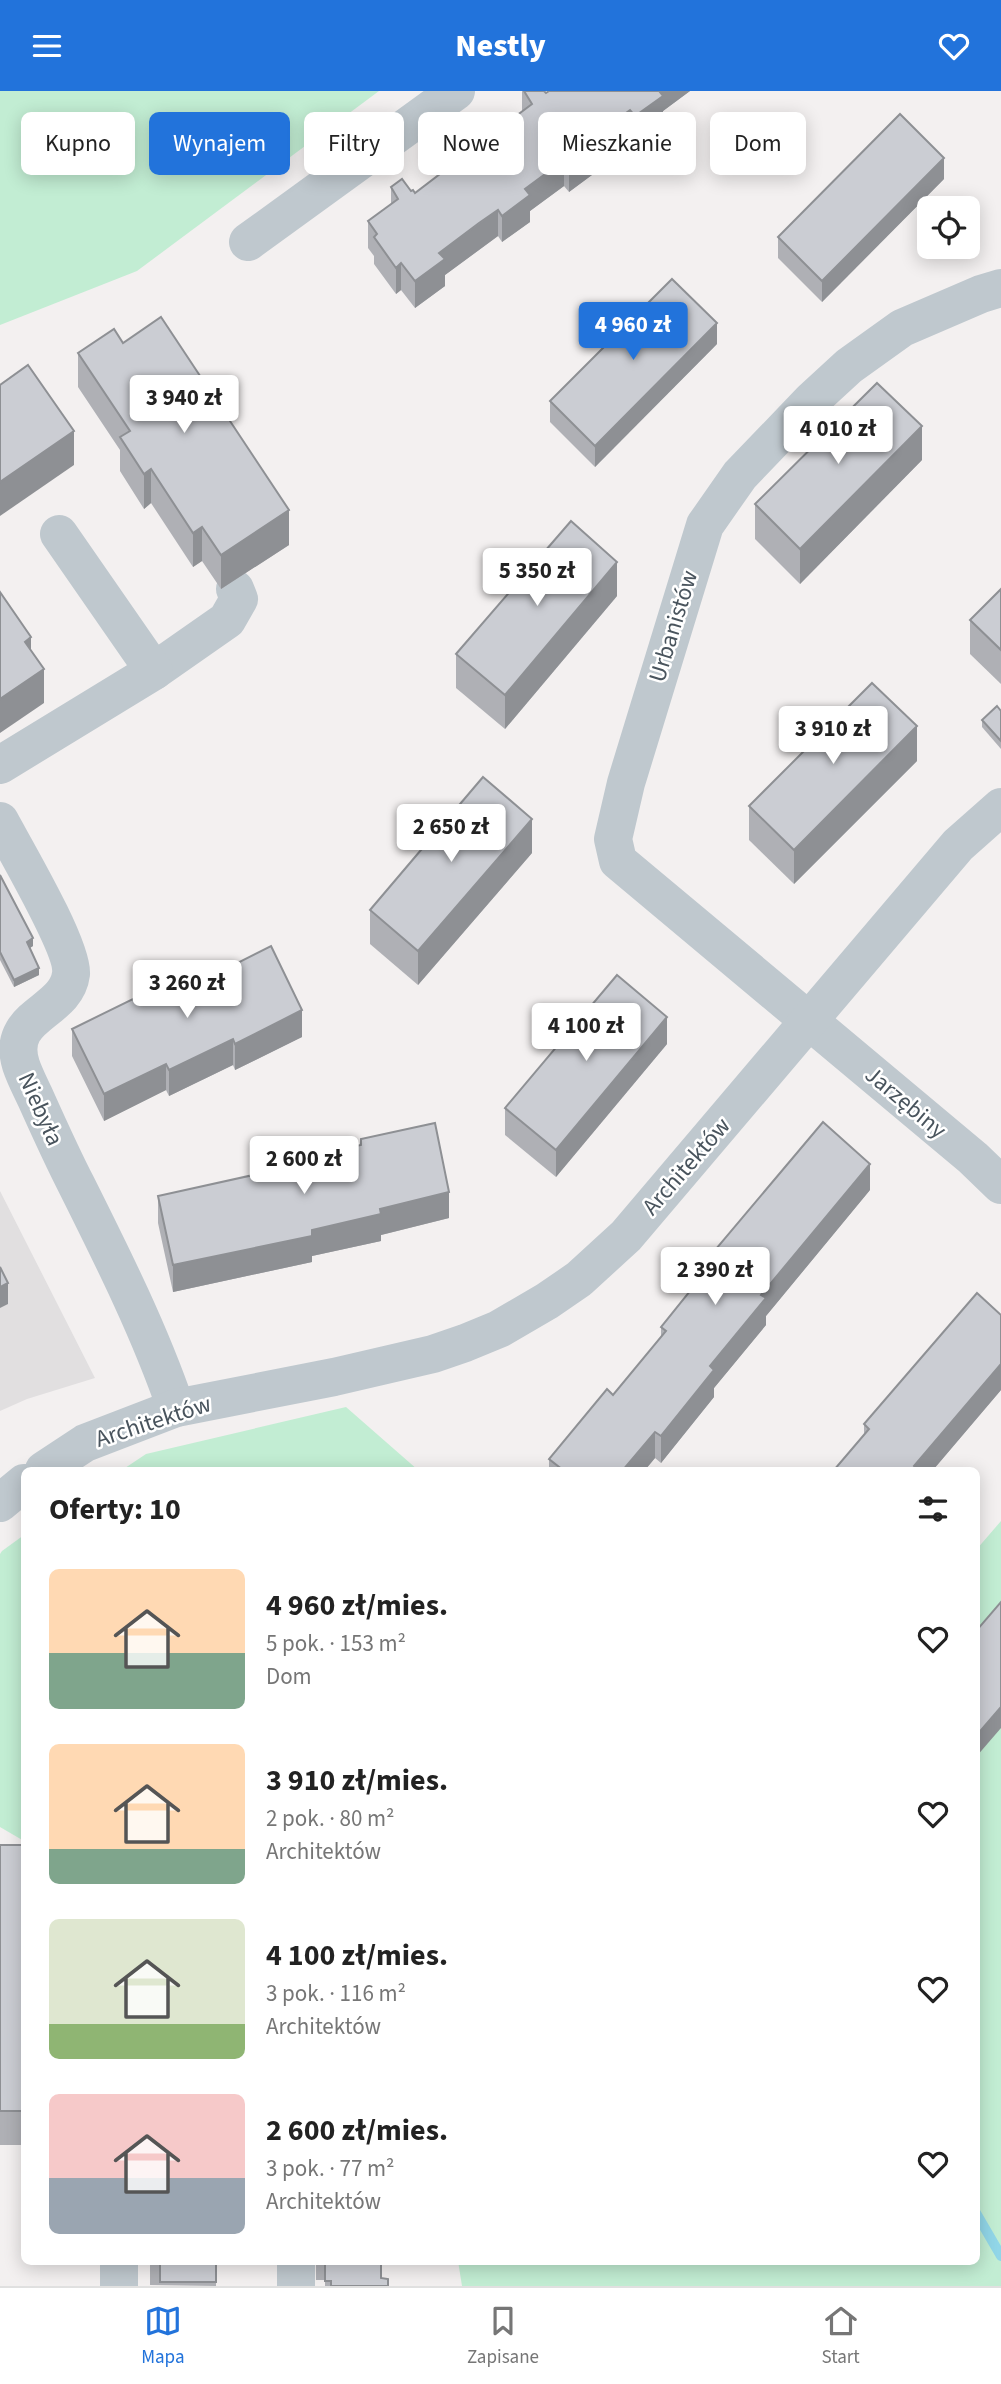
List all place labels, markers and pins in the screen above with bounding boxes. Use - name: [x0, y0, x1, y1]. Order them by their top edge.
- pin: 4 960 zł: [561, 303, 705, 362]
- pin: 3 940 zł: [112, 375, 256, 435]
- pin: 4 010 zł: [766, 407, 910, 466]
- pin: 5 350 zł: [465, 549, 609, 608]
- pin: 3 910 zł: [761, 707, 905, 766]
- pin: 2 650 zł: [379, 805, 523, 864]
- pin: 3 260 zł: [115, 961, 259, 1020]
- pin: 4 100 zł: [514, 1003, 658, 1063]
- pin: 2 600 zł: [232, 1137, 376, 1196]
- pin: 2 390 zł: [643, 1247, 787, 1307]

